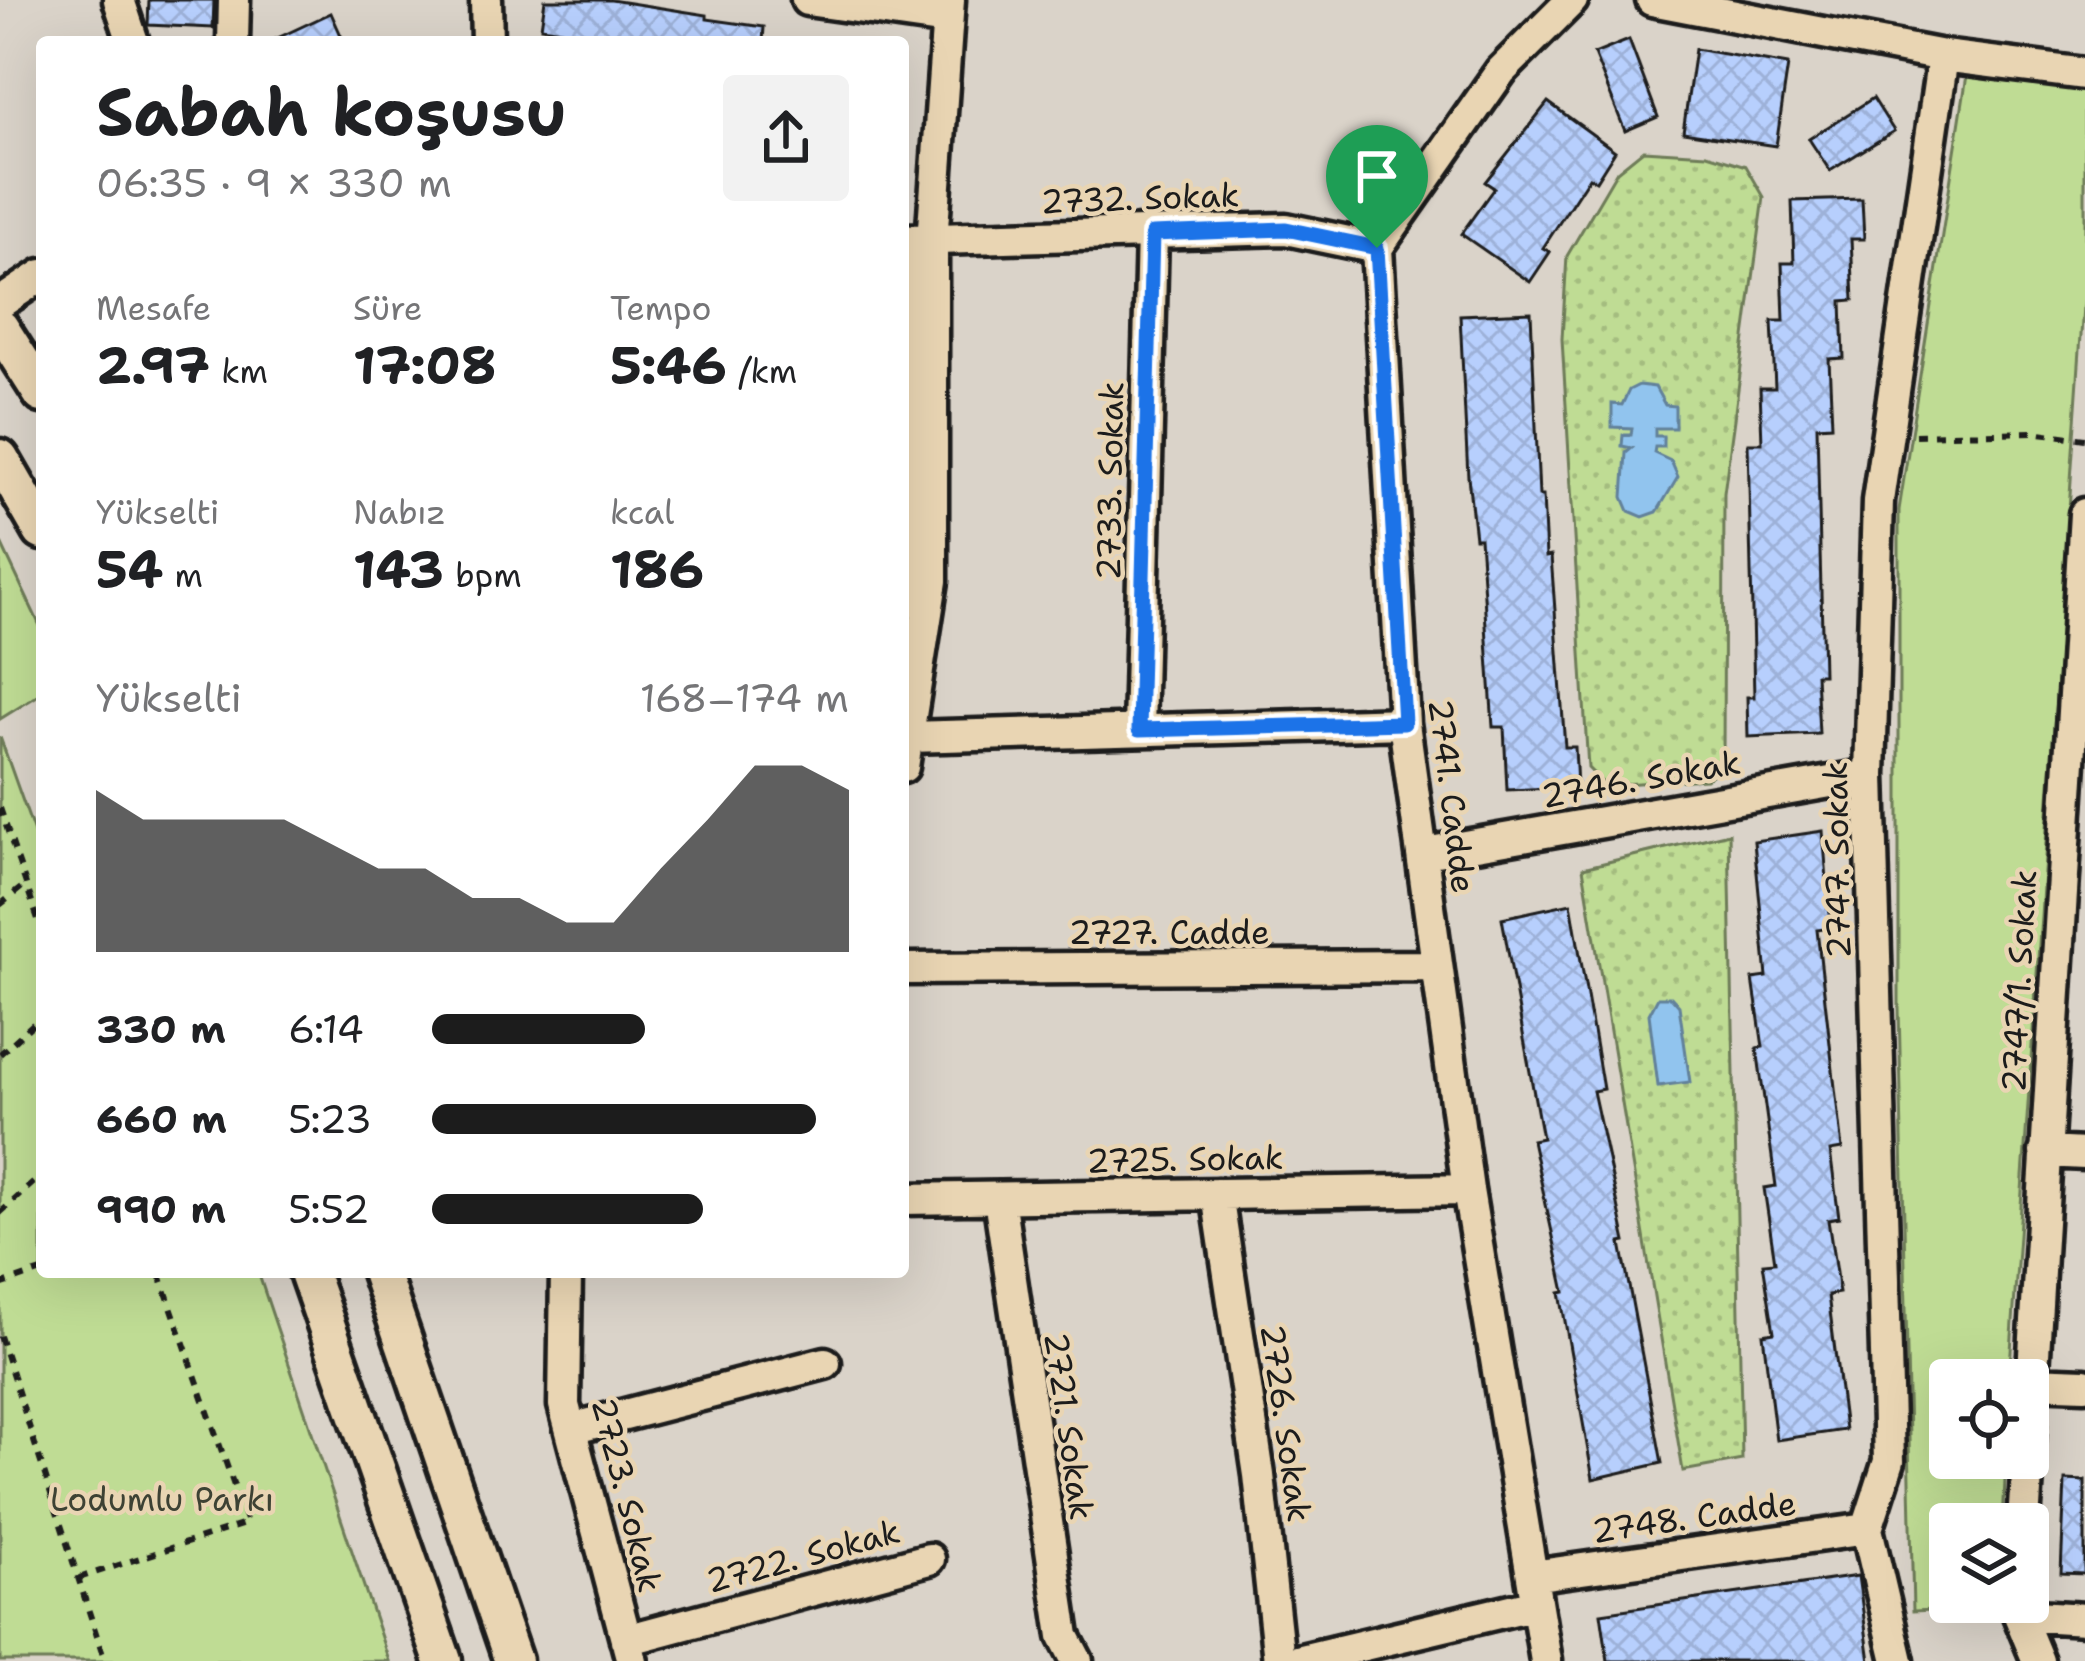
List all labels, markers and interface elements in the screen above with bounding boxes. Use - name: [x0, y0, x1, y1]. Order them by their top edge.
- text: Sabah koşusu: [96, 68, 567, 156]
- button: share: [723, 75, 849, 201]
- pin: [1326, 125, 1428, 248]
- icon: arrive: [1344, 143, 1410, 209]
- text: 06:35 · 9 × 330 m: [96, 157, 452, 209]
- street label: 2732. Sokak: [1040, 172, 1240, 224]
- text: Mesafe: [96, 286, 211, 331]
- text: Süre: [353, 286, 422, 331]
- text: Tempo: [610, 286, 712, 331]
- text: 2.97: [96, 331, 210, 399]
- text: 17:08: [353, 331, 497, 399]
- text: 5:46: [610, 331, 727, 399]
- text: km: [210, 349, 268, 394]
- text: /km: [727, 349, 797, 394]
- street label: 2733. Sokak: [1086, 381, 1134, 581]
- text: Yükselti: [96, 490, 219, 535]
- text: Nabız: [353, 490, 446, 535]
- text: kcal: [610, 490, 674, 535]
- text: 54: [96, 535, 163, 603]
- text: 143: [353, 535, 444, 603]
- text: 186: [610, 535, 704, 603]
- text: m: [163, 553, 203, 598]
- text: bpm: [444, 553, 522, 598]
- text: Yükselti: [96, 672, 242, 724]
- text: 168–174 m: [640, 672, 849, 724]
- street label: 2741. Cadde: [1418, 696, 1486, 896]
- street label: 2746. Sokak: [1538, 739, 1744, 819]
- street label: 2747. Sokak: [1813, 761, 1861, 959]
- street label: 2747/1. Sokak: [1991, 869, 2047, 1093]
- street label: 2727. Cadde: [1068, 910, 1270, 955]
- text: 330 m: [96, 1003, 226, 1055]
- text: 6:14: [288, 1003, 364, 1055]
- text: 660 m: [96, 1093, 227, 1145]
- text: 5:23: [288, 1093, 372, 1145]
- street label: 2725. Sokak: [1086, 1135, 1284, 1183]
- text: 990 m: [96, 1183, 226, 1235]
- text: 5:52: [288, 1183, 369, 1235]
- street label: 2726. Sokak: [1250, 1321, 1322, 1525]
- street label: 2721. Sokak: [1034, 1329, 1104, 1523]
- map controls: [1929, 1359, 2049, 1623]
- button: locate: [1929, 1359, 2049, 1479]
- street label: 2723. Sokak: [581, 1393, 673, 1597]
- park label: Lodumlu Parkı: [50, 1477, 274, 1522]
- street label: 2748. Cadde: [1589, 1480, 1799, 1554]
- button: layers: [1929, 1503, 2049, 1623]
- street label: 2722. Sokak: [701, 1509, 905, 1603]

